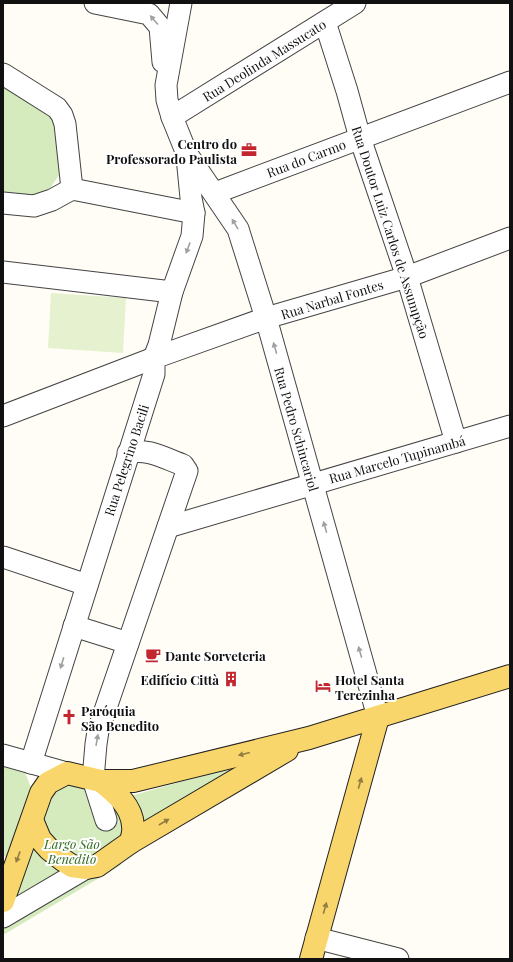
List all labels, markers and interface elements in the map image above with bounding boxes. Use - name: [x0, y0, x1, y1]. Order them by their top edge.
- street label: Rua Deolinda Massucato: [199, 15, 329, 105]
- one-way arrow: [150, 16, 159, 25]
- street label: Rua Doutor Luiz Carlos de Assumpção: [349, 124, 433, 340]
- place label: Centro do Professorado Paulista: [106, 135, 237, 167]
- street label: Rua do Carmo: [264, 135, 348, 181]
- office icon: Centro do Professorado Paulista: [240, 141, 258, 159]
- one-way arrow: [231, 218, 238, 230]
- one-way arrow: [185, 242, 191, 254]
- street label: Rua Narbal Fontes: [279, 275, 385, 323]
- one-way arrow: [271, 342, 277, 354]
- street label: Rua Pedro Schincariol: [271, 365, 323, 493]
- street label: Rua Pelegrino Bacili: [100, 402, 152, 518]
- street label: Rua Marcelo Tupinambá: [327, 431, 468, 487]
- one-way arrow: [322, 521, 328, 533]
- cafe icon: Dante Sorveteria: [144, 646, 162, 664]
- one-way arrow: [357, 646, 363, 658]
- place label: Dante Sorveteria: [165, 647, 266, 664]
- one-way arrow: [59, 658, 65, 670]
- building icon: Edifício Città: [222, 670, 240, 688]
- place label: Edifício Città: [141, 671, 219, 688]
- place label: Hotel Santa Terezinha: [335, 671, 405, 703]
- hotel icon: Hotel Santa Terezinha: [314, 677, 332, 695]
- place label: Paróquia São Benedito: [81, 702, 159, 734]
- church icon: Paróquia São Benedito: [60, 708, 78, 726]
- one-way arrow: [94, 734, 100, 746]
- one-way arrow: [238, 751, 250, 757]
- one-way arrow: [357, 776, 363, 788]
- one-way arrow: [159, 819, 170, 826]
- park label: Largo São Benedito: [43, 835, 100, 867]
- one-way arrow: [15, 851, 21, 863]
- one-way arrow: [322, 902, 328, 914]

